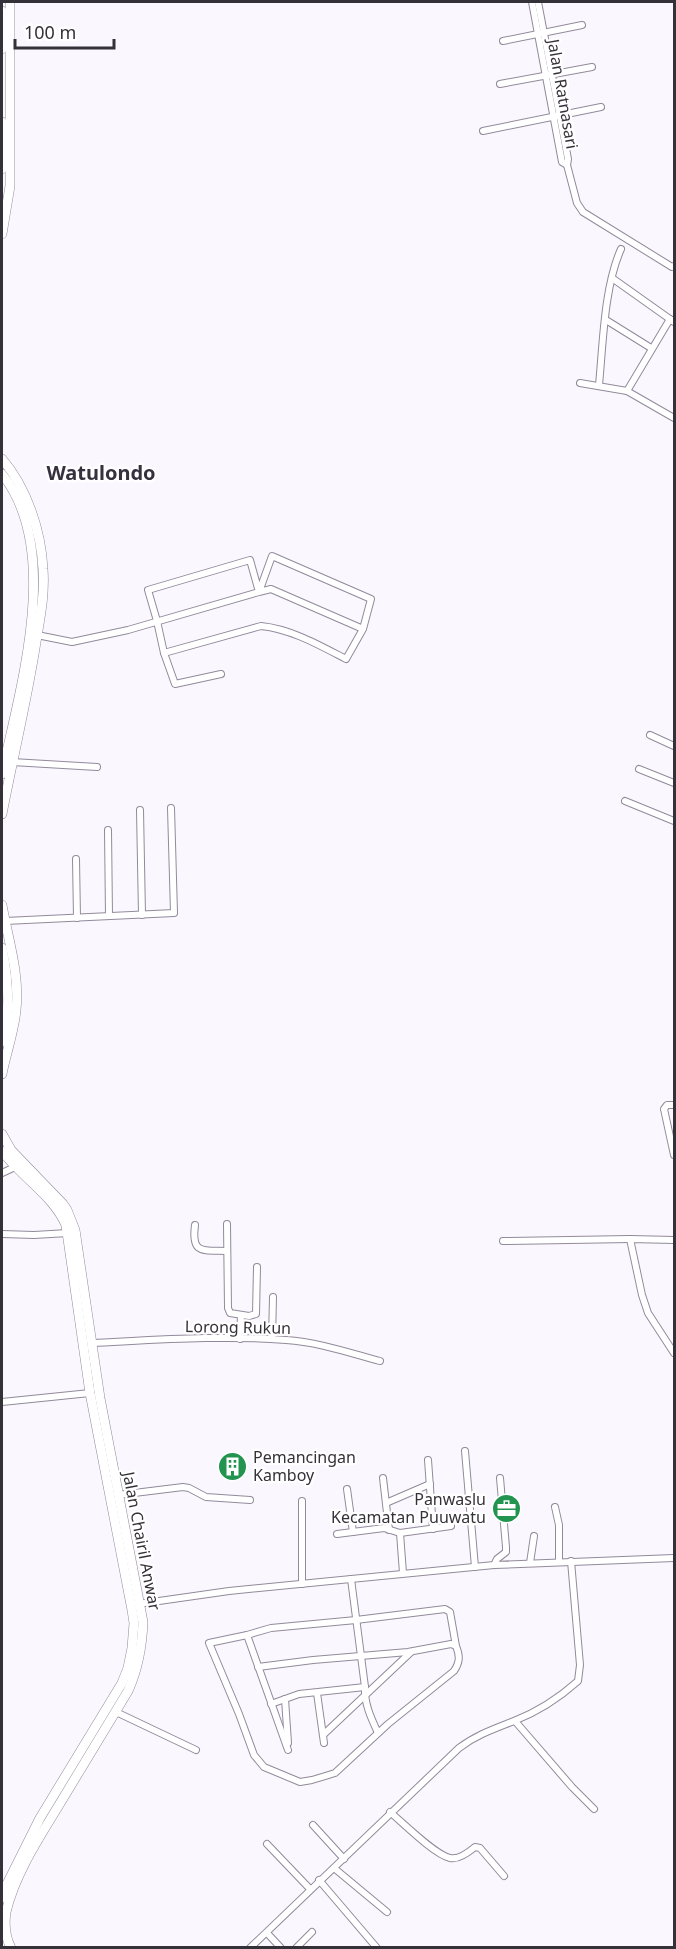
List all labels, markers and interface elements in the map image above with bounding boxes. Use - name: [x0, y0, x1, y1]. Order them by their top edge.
- scale bar: [15, 12, 114, 50]
- text: 100 m: [24, 20, 76, 44]
- street label: Jalan Ratnasari: [542, 35, 584, 151]
- district label: Watulondo: [46, 459, 156, 486]
- street label: Lorong Rukun: [185, 1315, 291, 1339]
- place label: Pemancingan Kamboy: [253, 1446, 356, 1486]
- building icon: Pemancingan Kamboy: [216, 1450, 248, 1482]
- street label: Jalan Chairil Anwar: [117, 1468, 166, 1613]
- place label: Panwaslu Kecamatan Puuwatu: [331, 1488, 486, 1528]
- office icon: Panwaslu Kecamatan Puuwatu: [491, 1492, 523, 1524]

